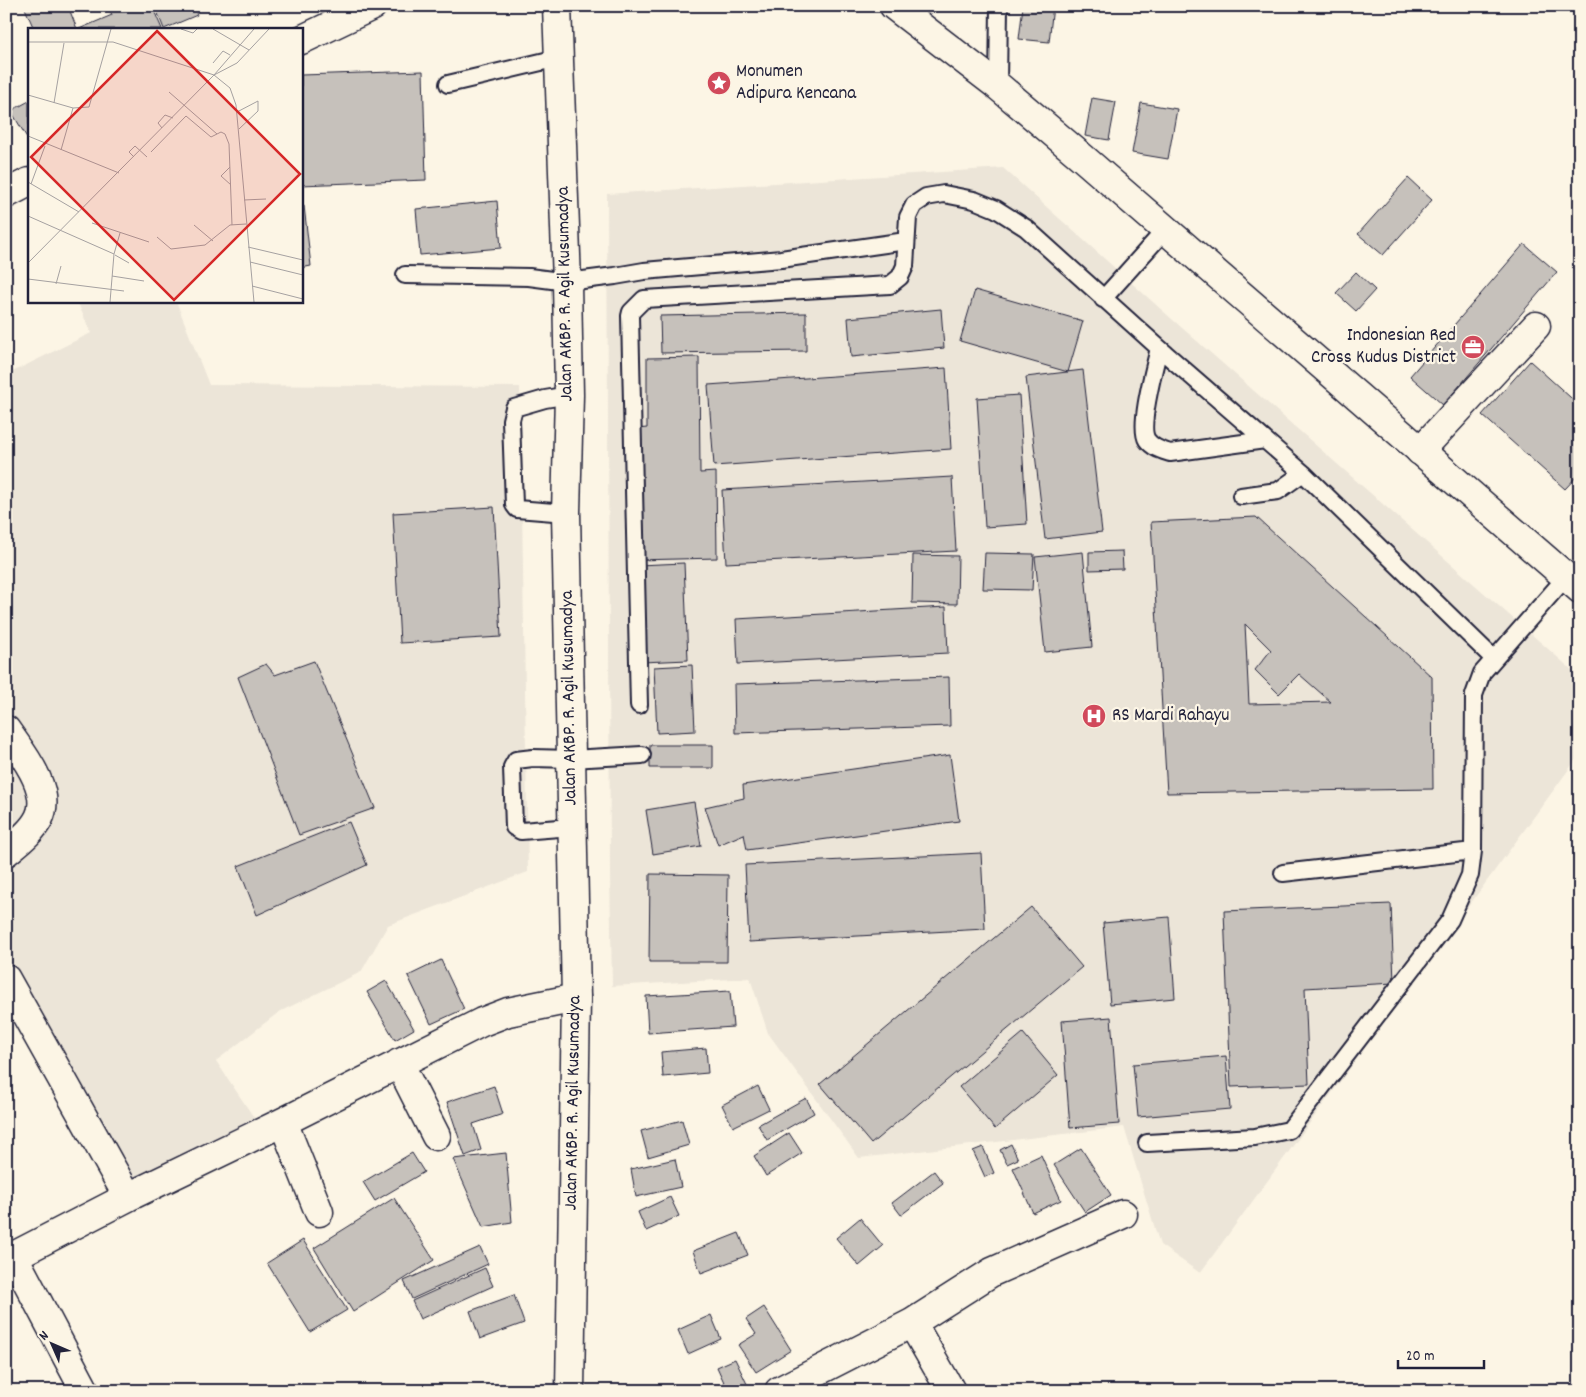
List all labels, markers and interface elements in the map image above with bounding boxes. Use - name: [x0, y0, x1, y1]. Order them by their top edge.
- inset map: [28, 28, 302, 302]
- place label: Monumen Adipura Kencana: [736, 59, 857, 108]
- place icon: Monumen Adipura Kencana: [706, 70, 732, 96]
- street label: Jalan AKBP. R. Agil Kusumadya: [551, 185, 581, 402]
- place label: Indonesian Red Cross Kudus District: [1311, 323, 1456, 372]
- office icon: Indonesian Red Cross Kudus District: [1460, 334, 1486, 360]
- street label: Jalan AKBP. R. Agil Kusumadya: [555, 589, 585, 806]
- hospital icon: RS Mardi Rahayu: [1081, 703, 1107, 729]
- place label: RS Mardi Rahayu: [1112, 703, 1229, 730]
- street label: Jalan AKBP. R. Agil Kusumadya: [559, 994, 589, 1211]
- north arrow: [28, 1320, 78, 1370]
- text: N: [35, 1327, 54, 1346]
- scale bar: [1398, 1337, 1485, 1369]
- text: 20 m: [1406, 1346, 1434, 1368]

